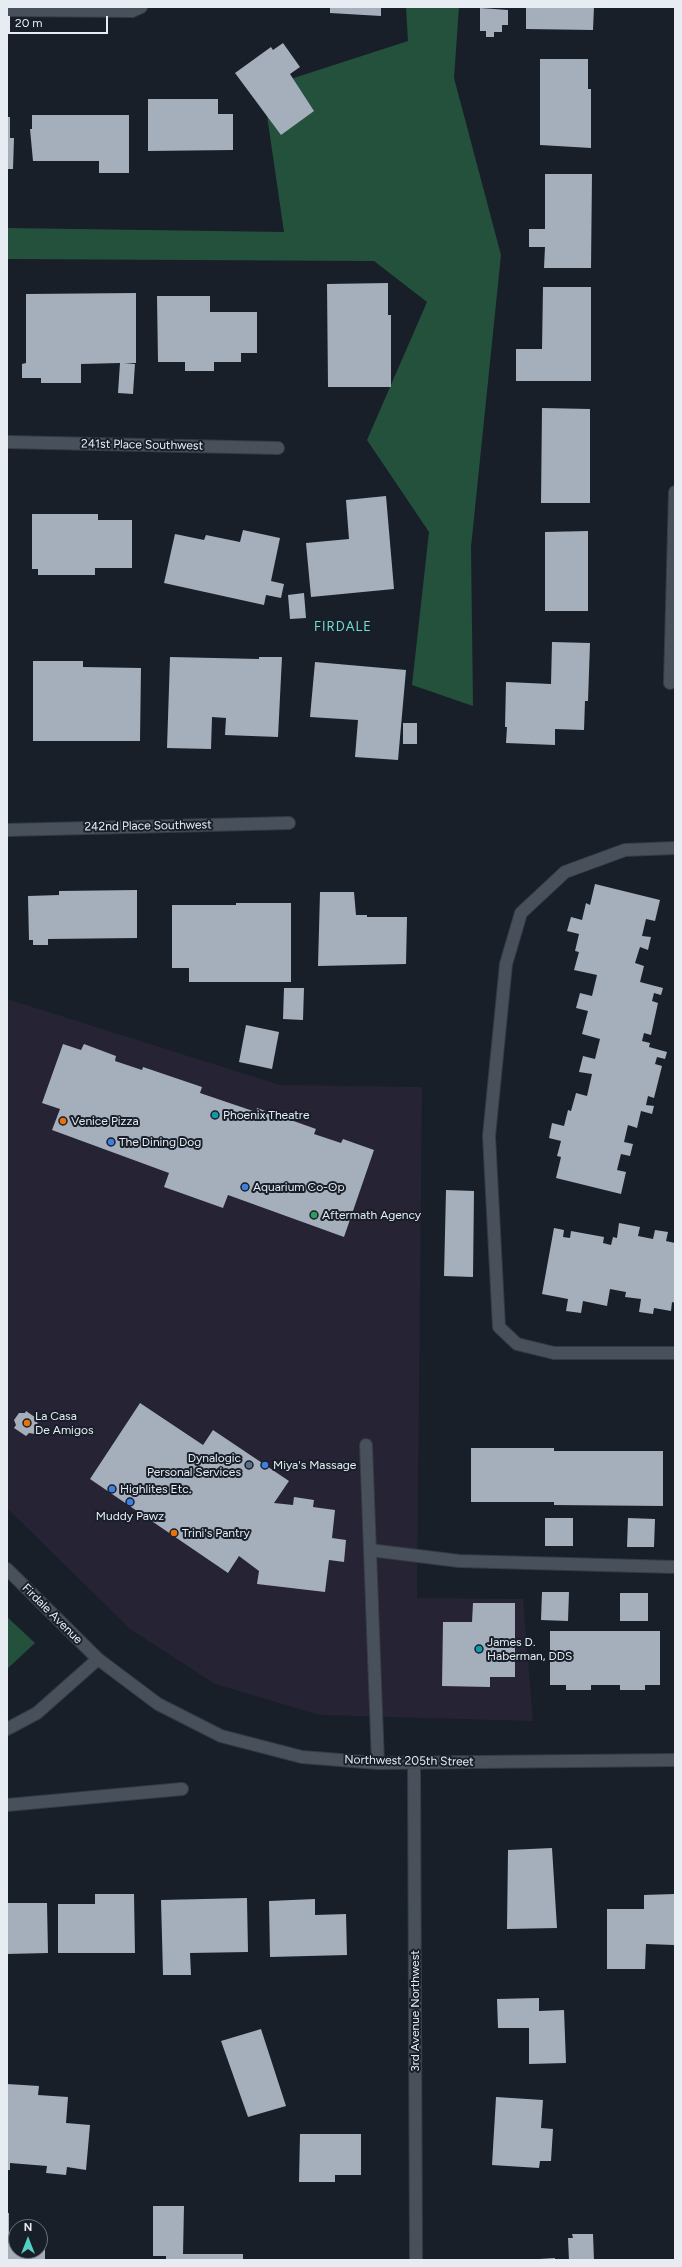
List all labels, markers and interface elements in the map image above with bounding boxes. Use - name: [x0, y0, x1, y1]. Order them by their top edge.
- scale bar: [10, 8, 110, 34]
- text: 20 m: [15, 16, 43, 30]
- street label: 241st Place Southwest: [81, 437, 203, 453]
- district label: FIRDALE: [314, 619, 372, 635]
- street label: 242nd Place Southwest: [84, 818, 212, 834]
- place label: Phoenix Theatre: [223, 1108, 309, 1122]
- marker: Phoenix Theatre: [210, 1110, 220, 1120]
- place label: Venice Pizza: [71, 1114, 139, 1128]
- marker: Venice Pizza: [58, 1116, 68, 1126]
- place label: The Dining Dog: [119, 1135, 201, 1149]
- marker: The Dining Dog: [106, 1137, 116, 1147]
- place label: Aquarium Co-Op: [253, 1180, 345, 1194]
- marker: Aquarium Co-Op: [240, 1182, 250, 1192]
- place label: Aftermath Agency: [322, 1208, 421, 1222]
- marker: Aftermath Agency: [309, 1210, 319, 1220]
- place label: La Casa De Amigos: [35, 1409, 93, 1437]
- marker: La Casa De Amigos: [22, 1418, 32, 1428]
- place label: Dynalogic Personal Services: [147, 1451, 241, 1479]
- place label: Miya's Massage: [273, 1458, 356, 1472]
- marker: Dynalogic Personal Services: [244, 1460, 254, 1470]
- marker: Miya's Massage: [260, 1460, 270, 1470]
- place label: Highlites Etc.: [120, 1482, 191, 1496]
- marker: Highlites Etc.: [107, 1484, 117, 1494]
- marker: Muddy Pawz: [125, 1497, 135, 1507]
- place label: Muddy Pawz: [96, 1509, 164, 1523]
- place label: Trini's Pantry: [182, 1526, 250, 1540]
- marker: Trini's Pantry: [169, 1528, 179, 1538]
- street label: Firdale Avenue: [19, 1581, 85, 1647]
- place label: James D. Haberman, DDS: [487, 1635, 572, 1663]
- marker: James D. Haberman, DDS: [474, 1644, 484, 1654]
- street label: Northwest 205th Street: [344, 1753, 474, 1769]
- street label: 3rd Avenue Northwest: [408, 1950, 422, 2072]
- north arrow: [8, 2219, 48, 2259]
- text: N: [24, 2221, 32, 2234]

